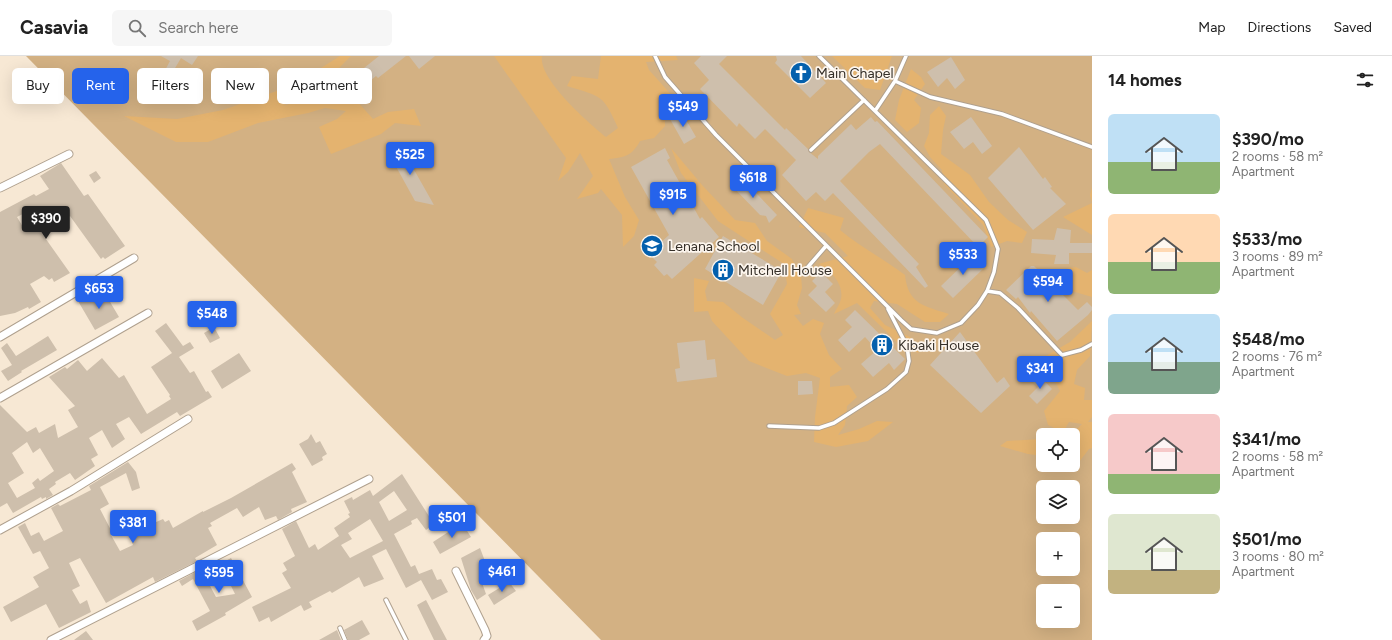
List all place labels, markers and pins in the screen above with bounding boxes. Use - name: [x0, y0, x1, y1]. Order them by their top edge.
- church icon: Main Chapel: [788, 60, 814, 86]
- place label: Main Chapel: [816, 65, 894, 82]
- pin: $549: [659, 94, 707, 128]
- pin: $525: [386, 142, 434, 176]
- pin: $618: [729, 165, 777, 199]
- pin: $915: [649, 182, 697, 216]
- pin: $390: [22, 206, 70, 240]
- school or university icon: Lenana School: [639, 233, 665, 259]
- place label: Lenana School: [668, 238, 760, 255]
- pin: $533: [939, 242, 987, 276]
- building icon: Mitchell House: [710, 257, 736, 283]
- place label: Mitchell House: [738, 262, 832, 279]
- pin: $594: [1024, 269, 1072, 303]
- pin: $653: [75, 276, 123, 310]
- pin: $548: [188, 301, 236, 335]
- building icon: Kibaki House: [869, 332, 895, 358]
- place label: Kibaki House: [898, 337, 980, 354]
- pin: $341: [1016, 356, 1064, 390]
- pin: $501: [428, 505, 476, 539]
- pin: $381: [109, 510, 157, 544]
- pin: $461: [478, 559, 526, 593]
- pin: $595: [195, 560, 243, 594]

